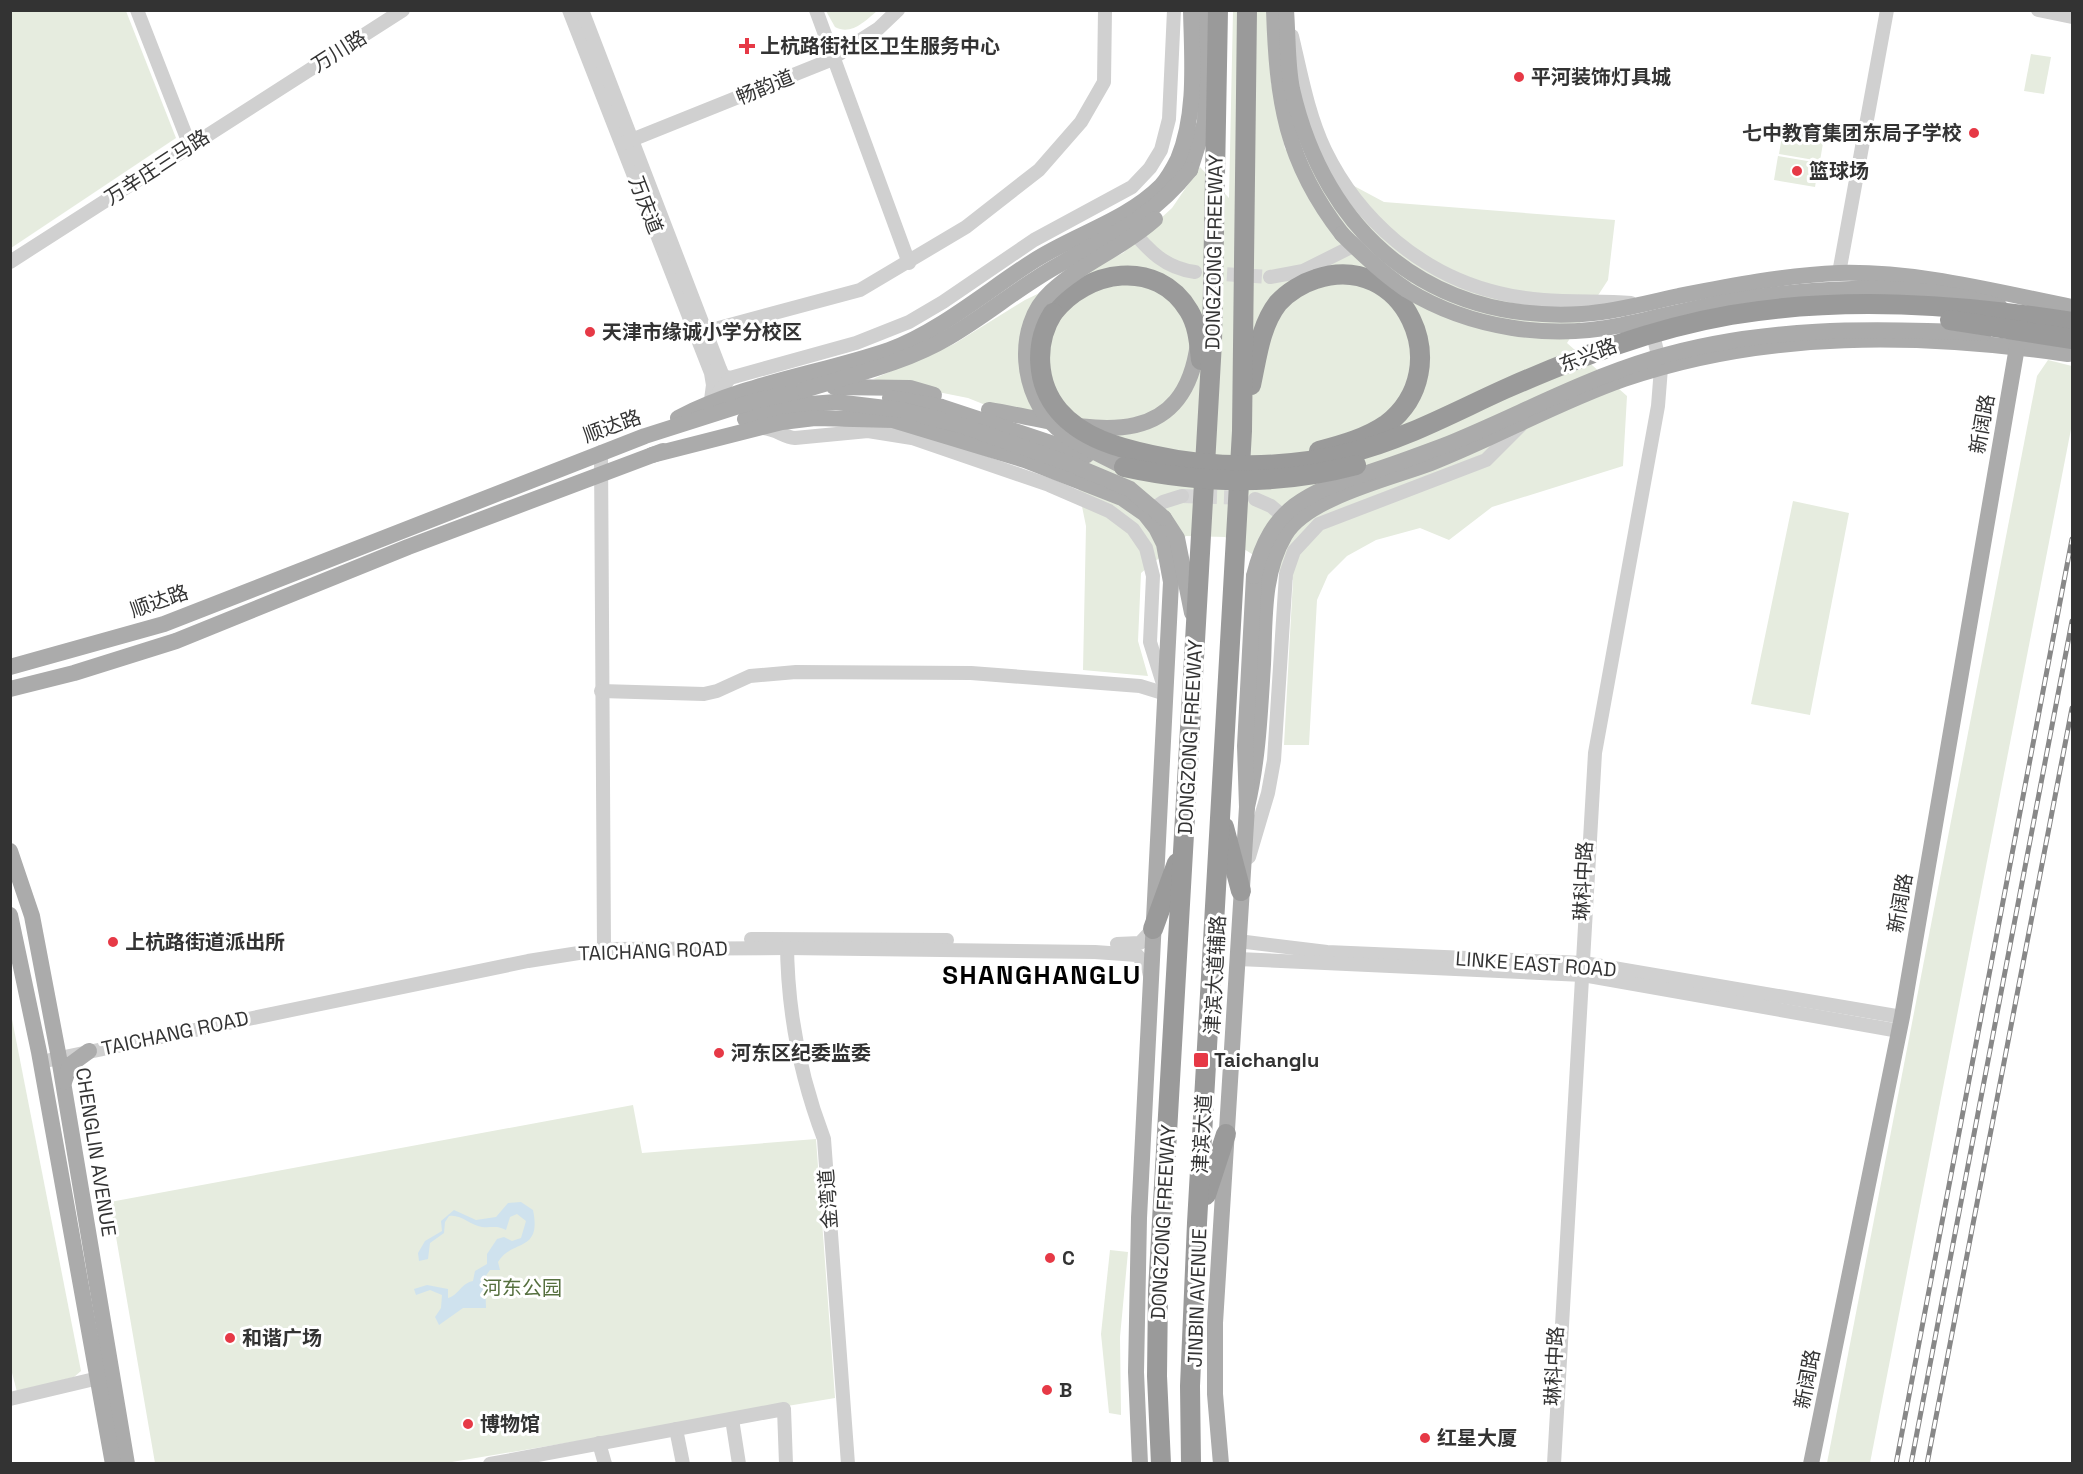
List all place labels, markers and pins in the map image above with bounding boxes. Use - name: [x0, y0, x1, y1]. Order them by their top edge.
- place label: 上杭路街社区卫生服务中心: [760, 33, 1000, 59]
- marker: 上杭路街社区卫生服务中心: [738, 37, 756, 55]
- place label: 平河装饰灯具城: [1531, 64, 1671, 90]
- marker: 平河装饰灯具城: [1512, 70, 1526, 84]
- place label: 七中教育集团东局子学校: [1742, 120, 1962, 146]
- marker: 七中教育集团东局子学校: [1967, 126, 1981, 140]
- place label: 篮球场: [1809, 158, 1869, 184]
- marker: 篮球场: [1790, 164, 1804, 178]
- place label: 天津市缘诚小学分校区: [602, 319, 802, 345]
- marker: 天津市缘诚小学分校区: [583, 325, 597, 339]
- place label: 上杭路街道派出所: [125, 929, 285, 955]
- marker: 上杭路街道派出所: [106, 935, 120, 949]
- place label: 河东区纪委监委: [731, 1040, 871, 1066]
- marker: 河东区纪委监委: [712, 1046, 726, 1060]
- place label: Taichanglu: [1214, 1047, 1319, 1073]
- marker: Taichanglu: [1192, 1051, 1210, 1069]
- place label: C: [1062, 1245, 1075, 1271]
- marker: C: [1043, 1251, 1057, 1265]
- place label: 和谐广场: [242, 1325, 322, 1351]
- marker: 和谐广场: [223, 1331, 237, 1345]
- place label: B: [1059, 1377, 1072, 1403]
- marker: B: [1040, 1383, 1054, 1397]
- place label: 博物馆: [480, 1411, 540, 1437]
- marker: 博物馆: [461, 1417, 475, 1431]
- place label: 红星大厦: [1437, 1425, 1517, 1451]
- marker: 红星大厦: [1418, 1431, 1432, 1445]

